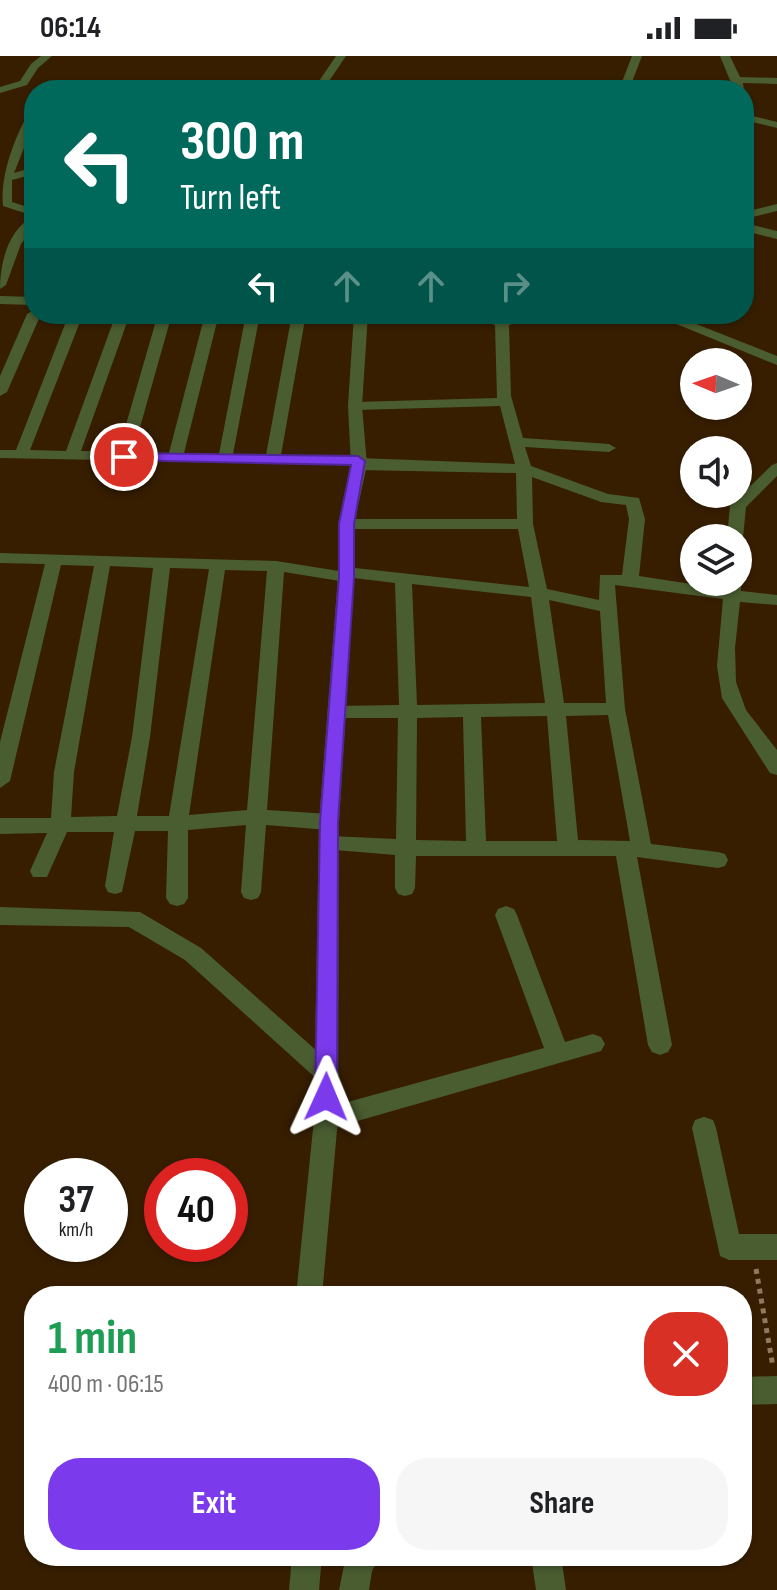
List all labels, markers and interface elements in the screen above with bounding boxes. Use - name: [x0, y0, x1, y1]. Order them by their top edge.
- text: 06:14: [40, 10, 101, 46]
- text: 300 m: [180, 109, 304, 176]
- icon: left: [48, 112, 152, 216]
- text: Turn left: [180, 177, 281, 220]
- icon: left: [241, 264, 285, 308]
- icon: ahead: [325, 264, 369, 308]
- icon: ahead: [409, 264, 453, 308]
- icon: right: [493, 264, 537, 308]
- north arrow: [680, 348, 752, 420]
- map controls: [680, 348, 752, 596]
- pin: [90, 423, 158, 491]
- icon: arrive: [102, 435, 146, 479]
- button: sound: [680, 436, 752, 508]
- button: layers: [680, 524, 752, 596]
- position arrow: [284, 1055, 368, 1139]
- speed limit sign: 40: [144, 1158, 248, 1262]
- text: 37: [58, 1176, 94, 1224]
- text: km/h: [59, 1218, 93, 1242]
- text: 1 min: [48, 1310, 137, 1367]
- button: close: [644, 1312, 728, 1396]
- text: 400 m · 06:15: [48, 1369, 164, 1400]
- button: Exit: [48, 1458, 380, 1550]
- button: Share: [396, 1458, 728, 1550]

